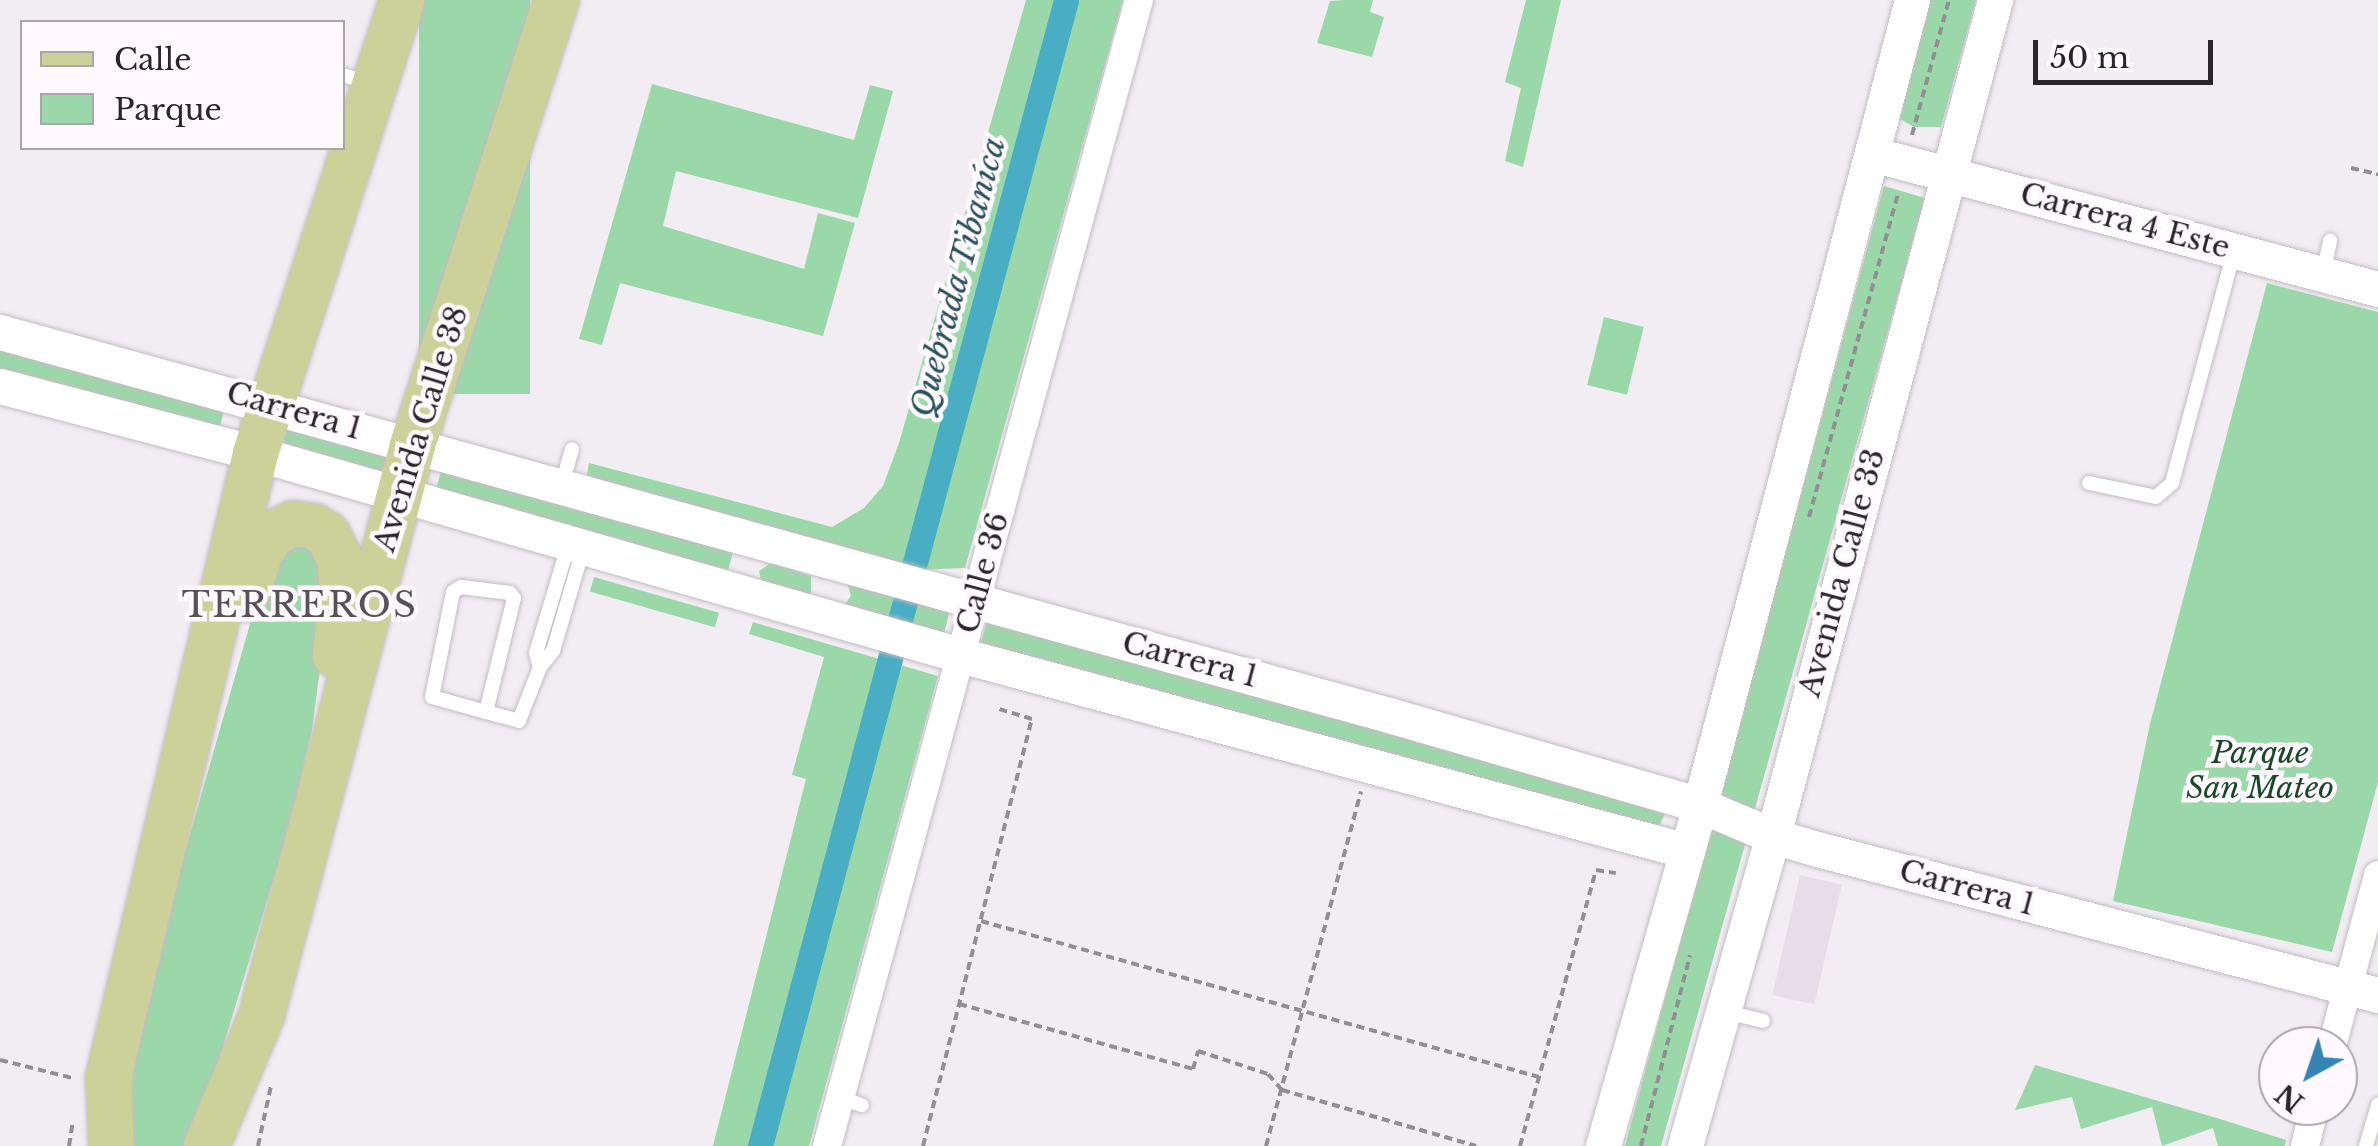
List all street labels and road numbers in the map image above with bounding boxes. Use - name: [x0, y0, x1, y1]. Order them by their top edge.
- street label: Carrera 4 Este: [2016, 176, 2234, 266]
- street label: Avenida Calle 38: [366, 302, 476, 556]
- street label: Carrera 1: [222, 375, 366, 447]
- street label: Avenida Calle 33: [1792, 445, 1892, 701]
- street label: Calle 36: [950, 509, 1016, 637]
- street label: Carrera 1: [1118, 625, 1262, 695]
- street label: Carrera 1: [1895, 853, 2039, 923]

